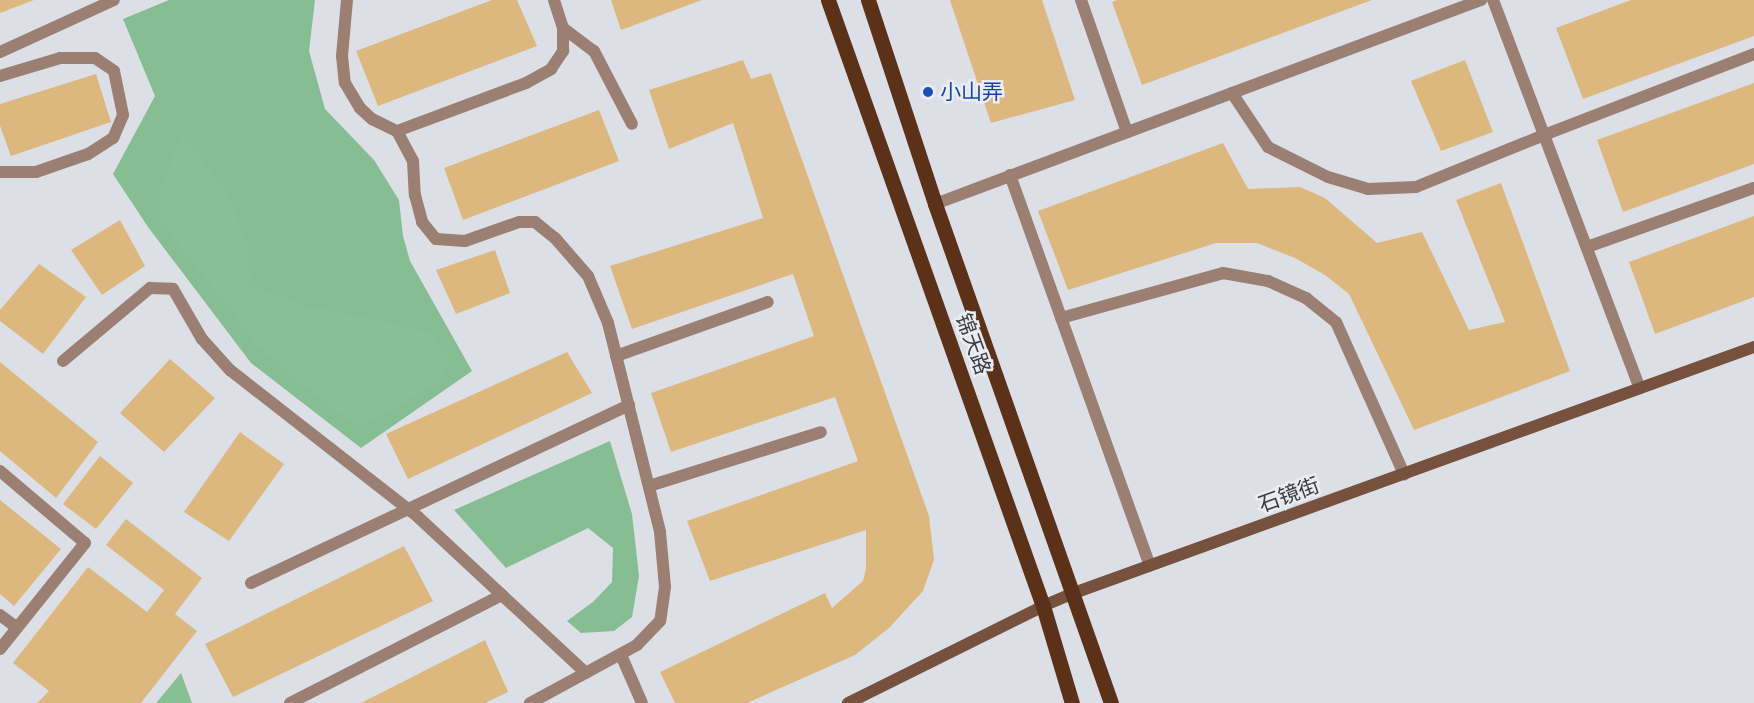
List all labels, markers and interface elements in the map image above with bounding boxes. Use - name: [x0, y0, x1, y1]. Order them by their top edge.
- place label: 小山弄: [940, 79, 1003, 105]
- marker: 小山弄: [921, 85, 935, 99]
- street label: 锦天路: [950, 310, 996, 378]
- street label: 石镜街: [1255, 472, 1323, 518]

